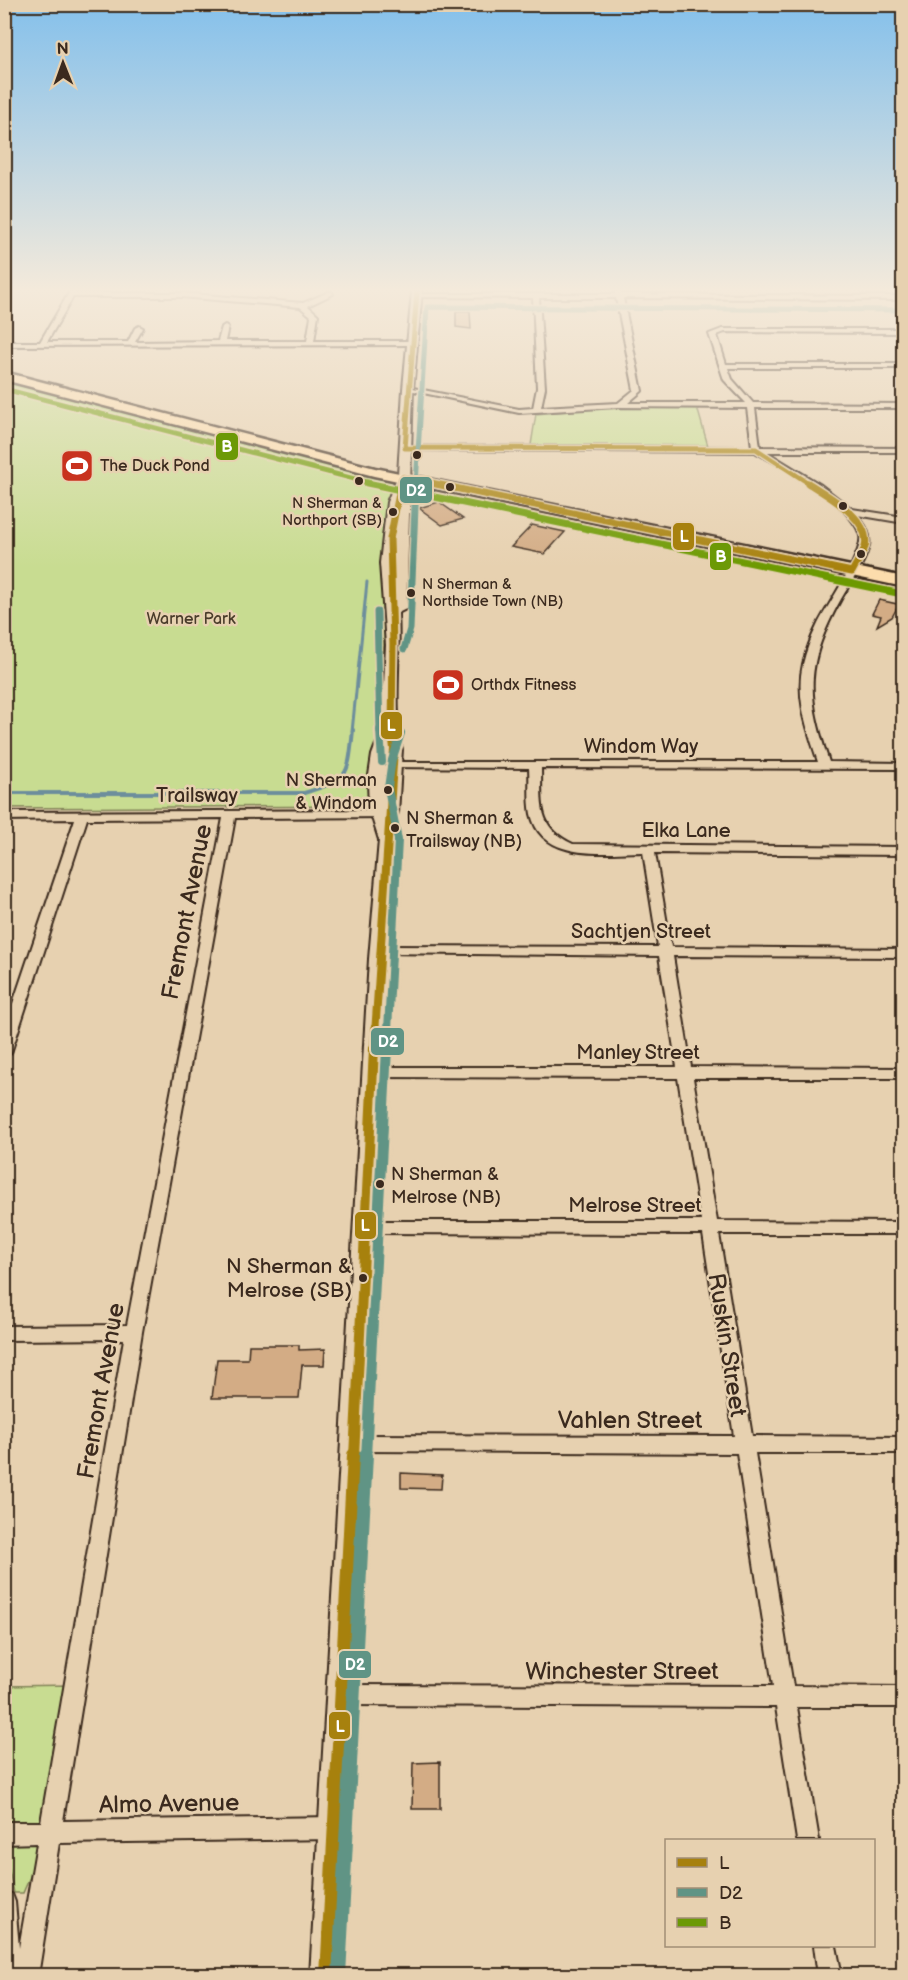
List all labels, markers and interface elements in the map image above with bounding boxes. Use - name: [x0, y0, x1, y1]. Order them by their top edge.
- north arrow: [33, 33, 93, 93]
- text: N: [57, 40, 69, 59]
- line badge: B: [215, 432, 239, 461]
- text: B: [221, 438, 233, 457]
- sports icon: The Duck Pond: [59, 448, 95, 484]
- unlabelled marker: [411, 449, 423, 461]
- place label: The Duck Pond: [100, 457, 210, 476]
- unlabelled marker: [353, 475, 365, 487]
- line badge: D2: [399, 476, 433, 504]
- unlabelled marker: [444, 481, 456, 493]
- text: D2: [406, 482, 427, 501]
- place label: N Sherman & Northport (SB): [282, 494, 382, 530]
- unlabelled marker: [837, 500, 849, 512]
- marker: N Sherman & Northport (SB): [387, 506, 399, 518]
- line badge: L: [672, 522, 695, 551]
- text: L: [679, 528, 689, 547]
- line badge: B: [709, 542, 732, 571]
- text: B: [715, 548, 727, 567]
- unlabelled marker: [855, 548, 867, 560]
- place label: N Sherman & Northside Town (NB): [422, 575, 563, 611]
- marker: N Sherman & Northside Town (NB): [405, 587, 417, 599]
- park label: Warner Park: [146, 610, 236, 629]
- sports icon: Orthdx Fitness: [430, 667, 466, 703]
- place label: Orthdx Fitness: [471, 676, 577, 695]
- line badge: L: [380, 711, 403, 740]
- text: L: [386, 717, 396, 736]
- street label: Windom Way: [584, 735, 698, 759]
- place label: N Sherman & Windom: [286, 770, 377, 814]
- street label: Trailsway: [156, 784, 238, 808]
- marker: N Sherman & Windom: [382, 784, 394, 796]
- place label: N Sherman & Trailsway (NB): [406, 808, 522, 852]
- street label: Elka Lane: [641, 819, 731, 843]
- street label: Fremont Avenue: [156, 822, 218, 1002]
- marker: N Sherman & Trailsway (NB): [389, 822, 401, 834]
- street label: Sachtjen Street: [571, 920, 711, 944]
- line badge: D2: [370, 1027, 405, 1056]
- text: D2: [378, 1033, 399, 1052]
- street label: Manley Street: [576, 1041, 700, 1065]
- place label: N Sherman & Melrose (NB): [391, 1164, 501, 1208]
- marker: N Sherman & Melrose (NB): [374, 1178, 386, 1190]
- street label: Melrose Street: [568, 1194, 702, 1218]
- line badge: L: [354, 1211, 377, 1240]
- text: L: [360, 1217, 370, 1236]
- place label: N Sherman & Melrose (SB): [226, 1254, 352, 1303]
- street label: Ruskin Street: [701, 1271, 753, 1420]
- marker: N Sherman & Melrose (SB): [357, 1272, 369, 1284]
- street label: Fremont Avenue: [71, 1301, 131, 1481]
- street label: Vahlen Street: [558, 1406, 703, 1435]
- line badge: D2: [338, 1650, 372, 1679]
- text: D2: [345, 1656, 366, 1675]
- street label: Winchester Street: [525, 1657, 719, 1686]
- line badge: L: [328, 1711, 351, 1740]
- text: L: [335, 1718, 345, 1737]
- street label: Almo Avenue: [98, 1788, 240, 1820]
- legend: [665, 1839, 875, 1947]
- text: L: [719, 1853, 730, 1874]
- text: D2: [719, 1883, 743, 1904]
- text: B: [719, 1913, 731, 1934]

